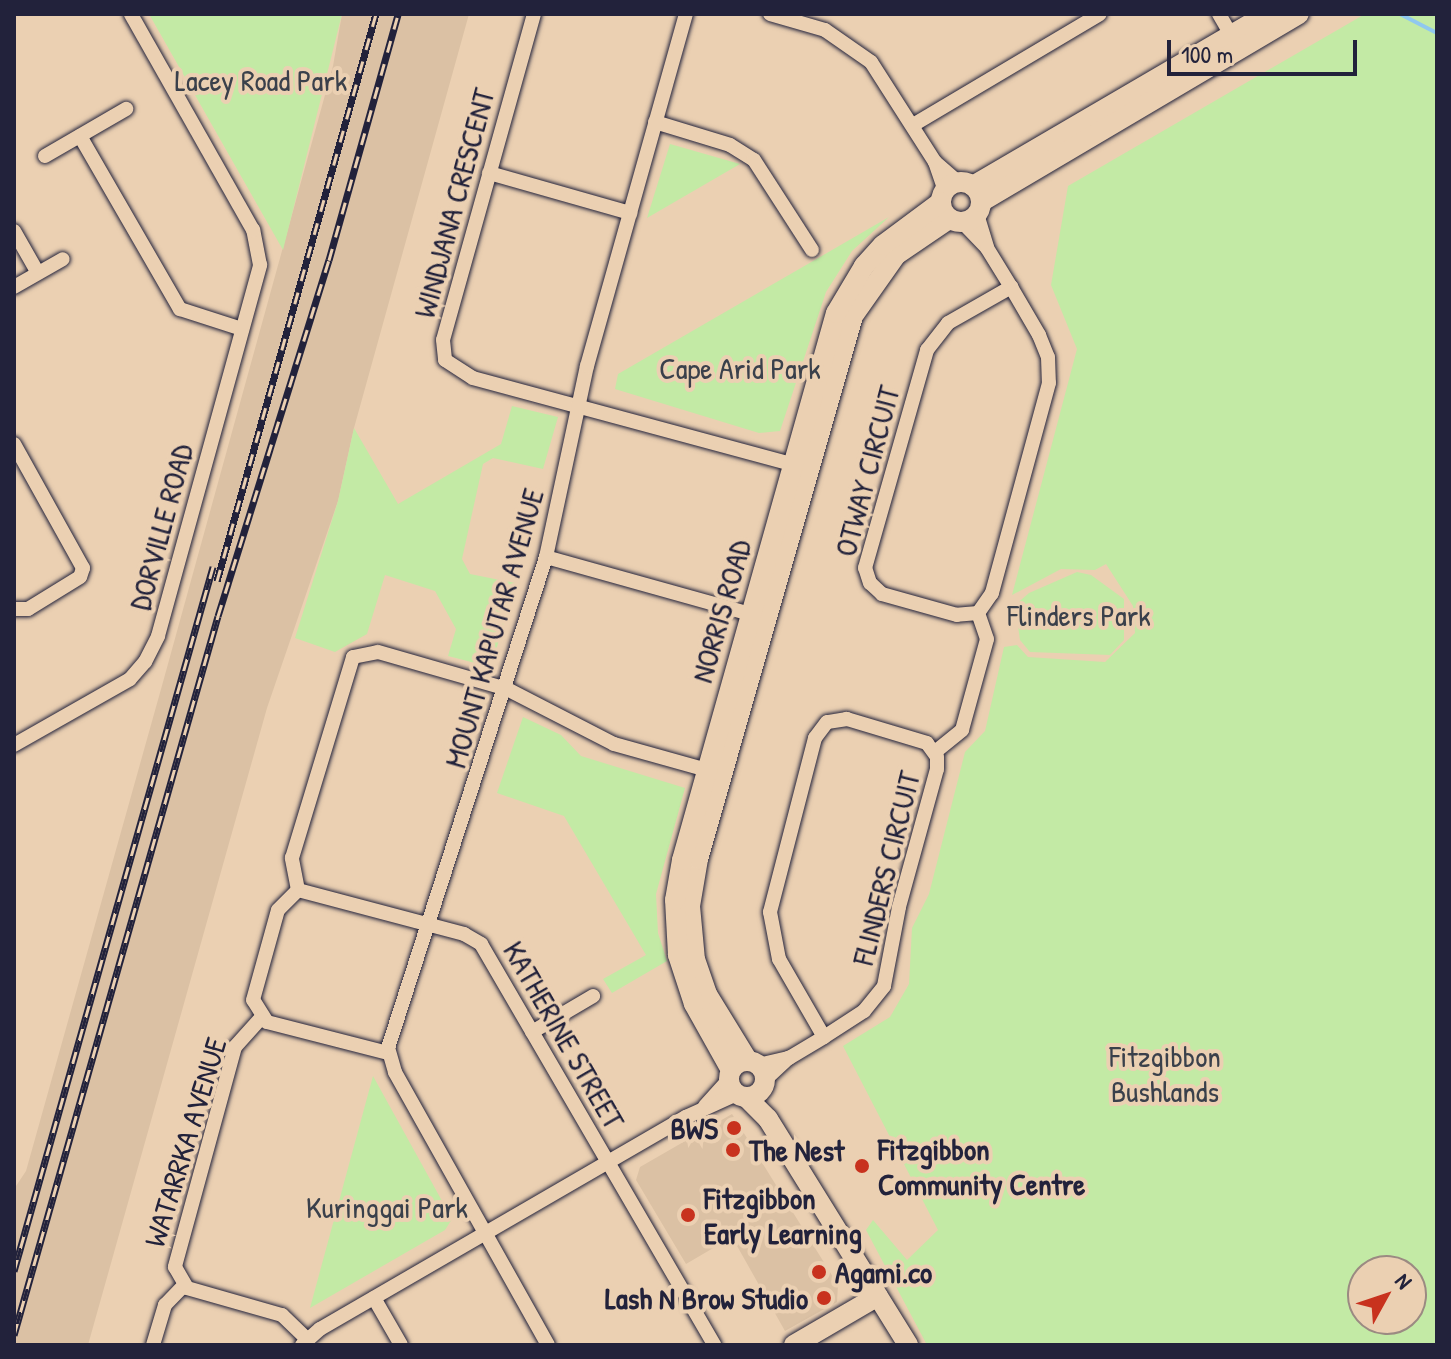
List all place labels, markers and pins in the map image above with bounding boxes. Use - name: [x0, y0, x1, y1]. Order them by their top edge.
- place label: BWS: [671, 1110, 718, 1146]
- marker: BWS: [725, 1119, 743, 1137]
- place label: Fitzgibbon Community Centre: [878, 1131, 1085, 1202]
- place label: The Nest: [749, 1132, 844, 1168]
- marker: The Nest: [724, 1141, 742, 1159]
- marker: Fitzgibbon Community Centre: [853, 1157, 871, 1175]
- place label: Fitzgibbon Early Learning: [704, 1180, 862, 1250]
- marker: Fitzgibbon Early Learning: [679, 1206, 697, 1224]
- place label: Agami.co: [835, 1254, 932, 1290]
- marker: Agami.co: [810, 1263, 828, 1281]
- place label: Lash N Brow Studio: [605, 1280, 808, 1316]
- marker: Lash N Brow Studio: [815, 1289, 833, 1307]

